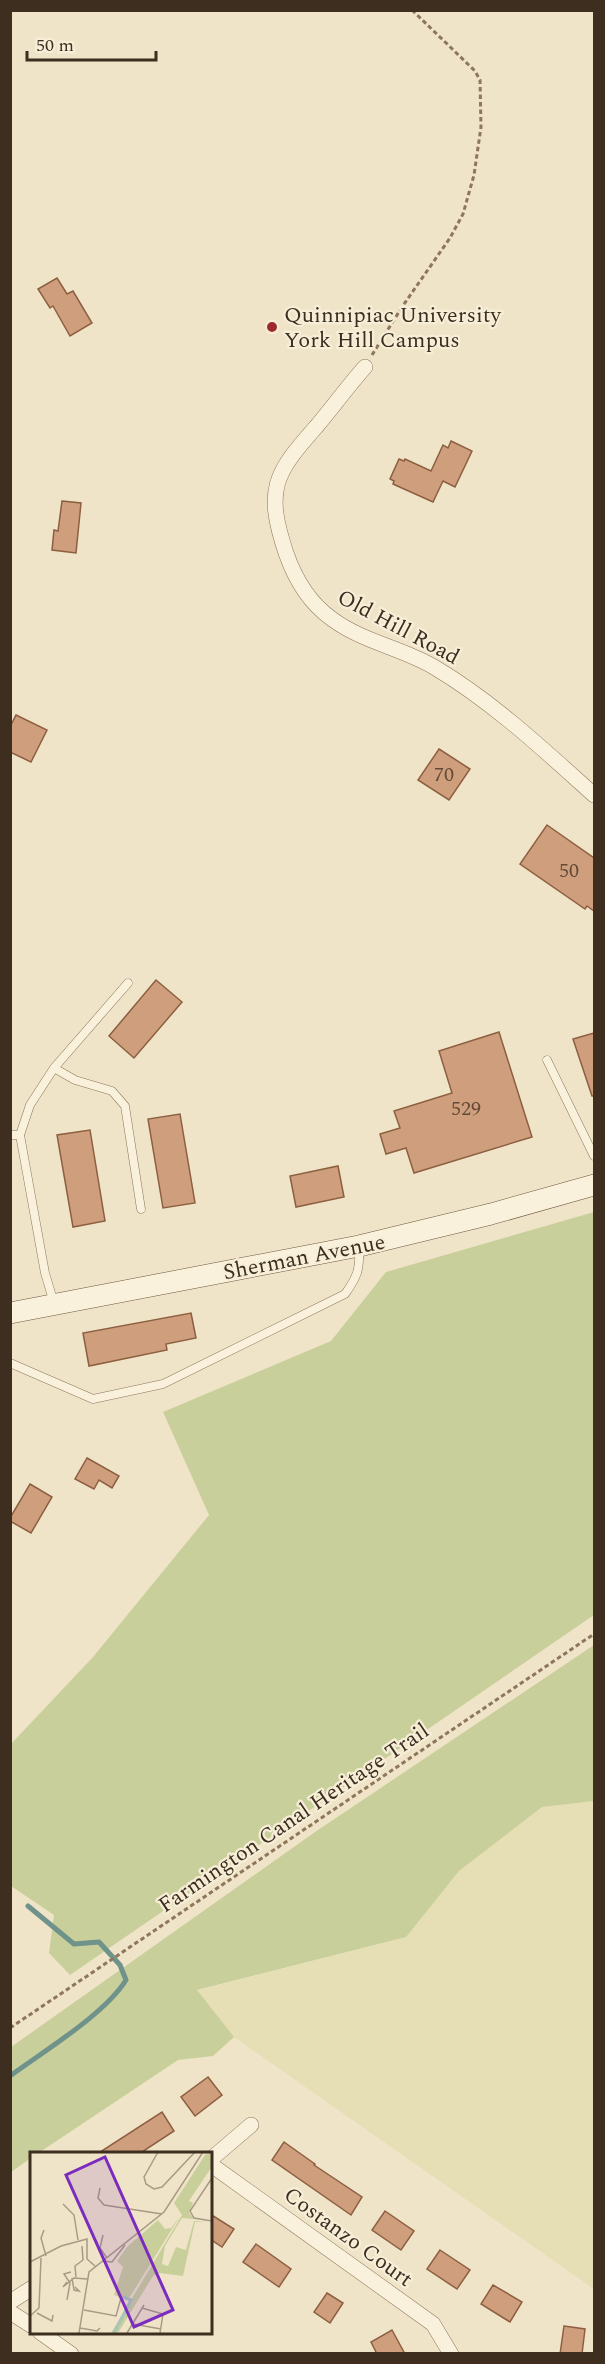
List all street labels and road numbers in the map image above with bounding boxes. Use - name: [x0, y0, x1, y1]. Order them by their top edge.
- street label: Old Hill Road: [331, 581, 466, 674]
- street label: Sherman Avenue: [220, 1226, 388, 1289]
- street label: Farmington Canal Heritage Trail: [152, 1715, 436, 1922]
- street label: Costanzo Court: [277, 2179, 420, 2296]

